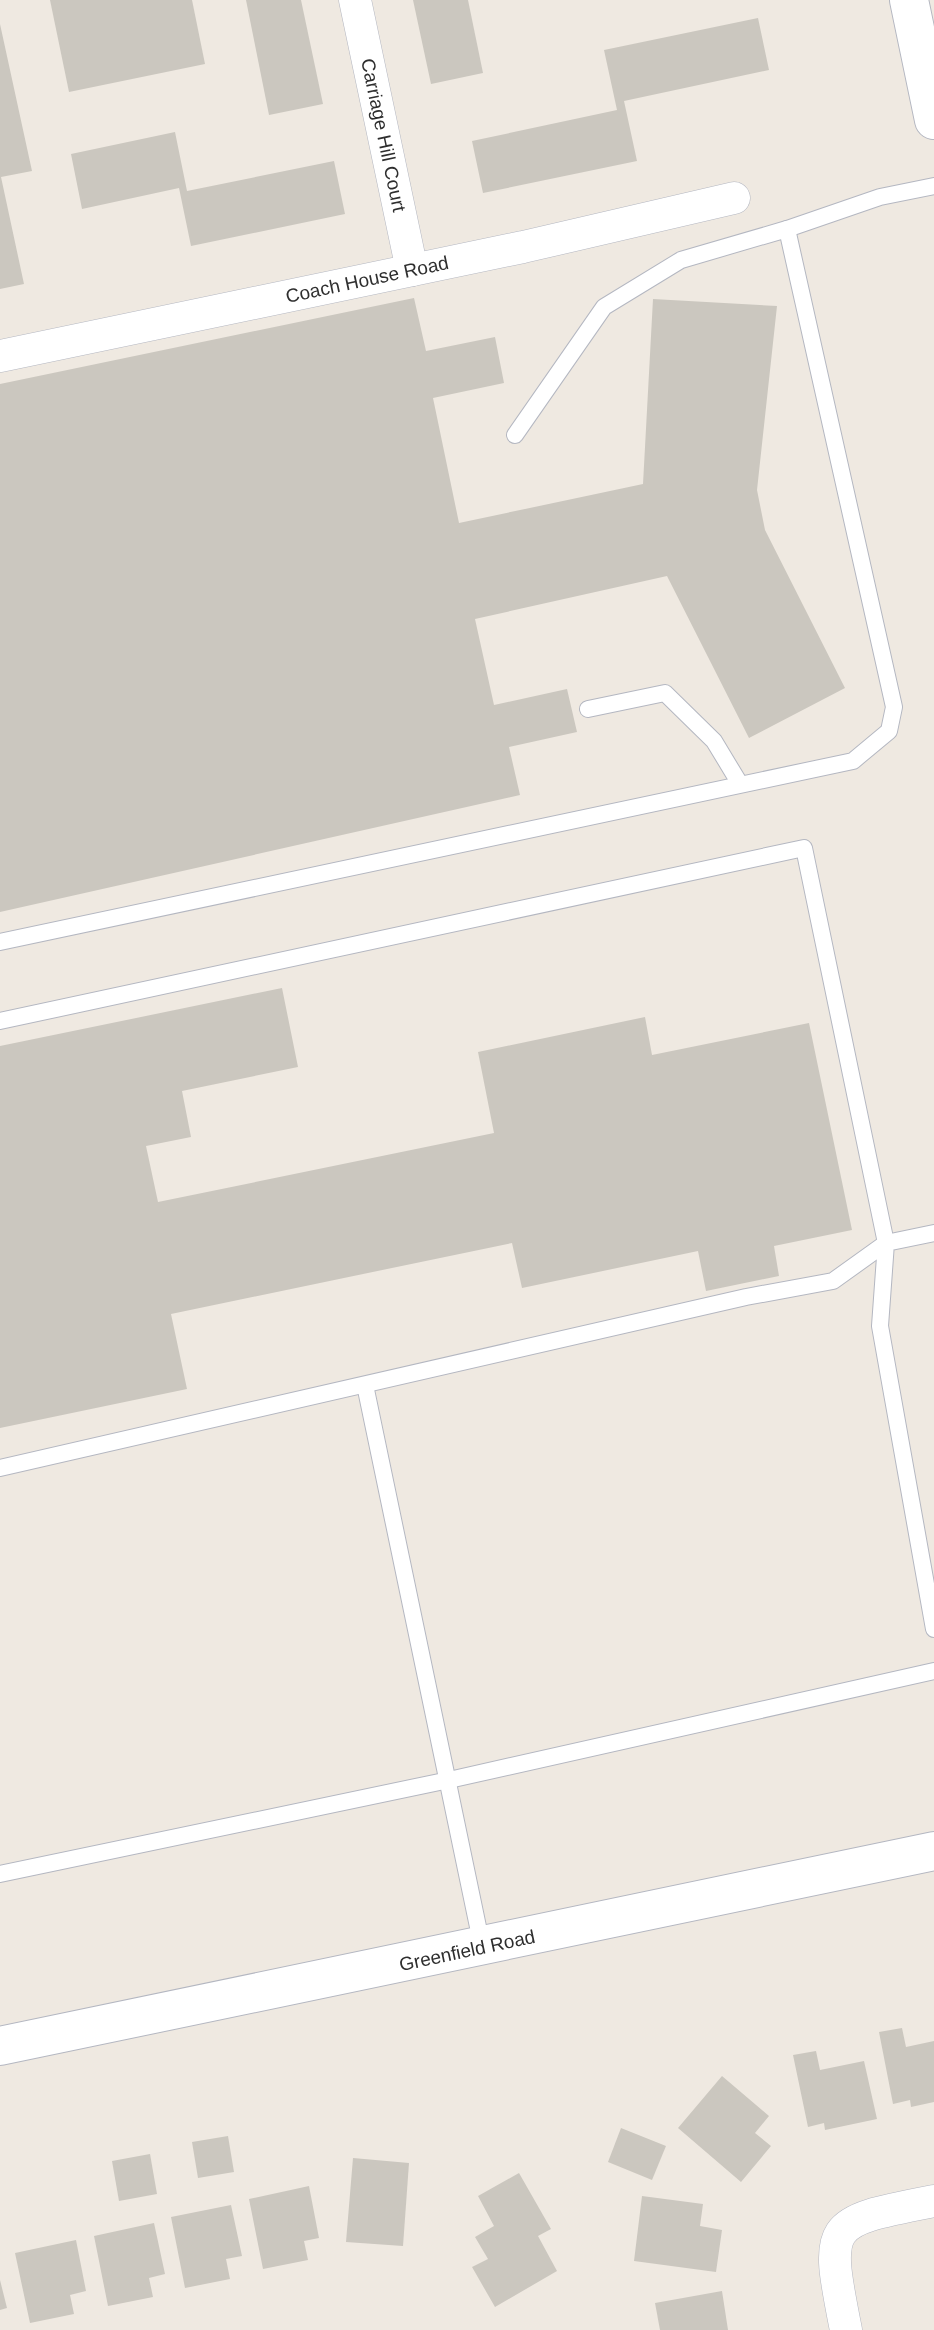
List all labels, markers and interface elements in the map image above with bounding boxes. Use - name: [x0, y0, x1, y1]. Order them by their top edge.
- street label: Carriage Hill Court: [357, 56, 410, 214]
- street label: Coach House Road: [284, 252, 450, 307]
- street label: Greenfield Road: [397, 1926, 537, 1975]

